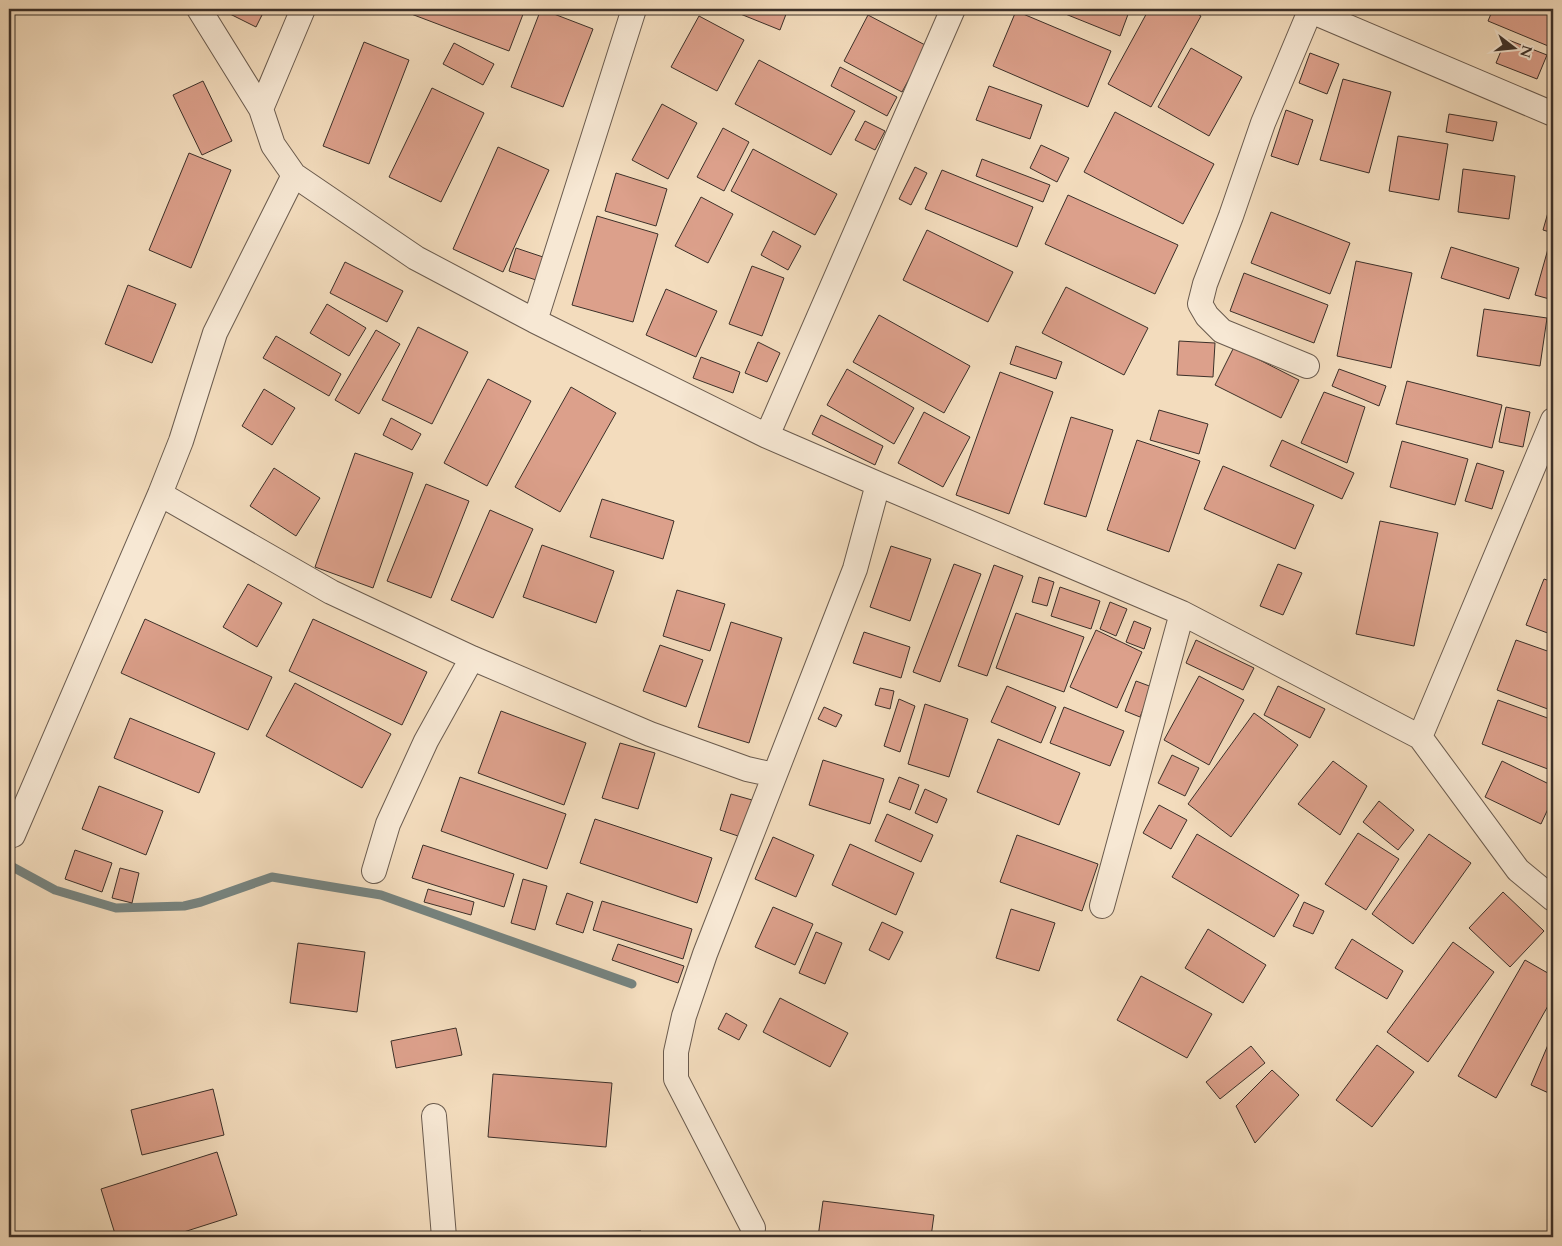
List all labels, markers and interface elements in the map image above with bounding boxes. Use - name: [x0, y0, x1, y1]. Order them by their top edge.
- north arrow: [1490, 22, 1540, 72]
- text: N: [1515, 43, 1537, 60]

